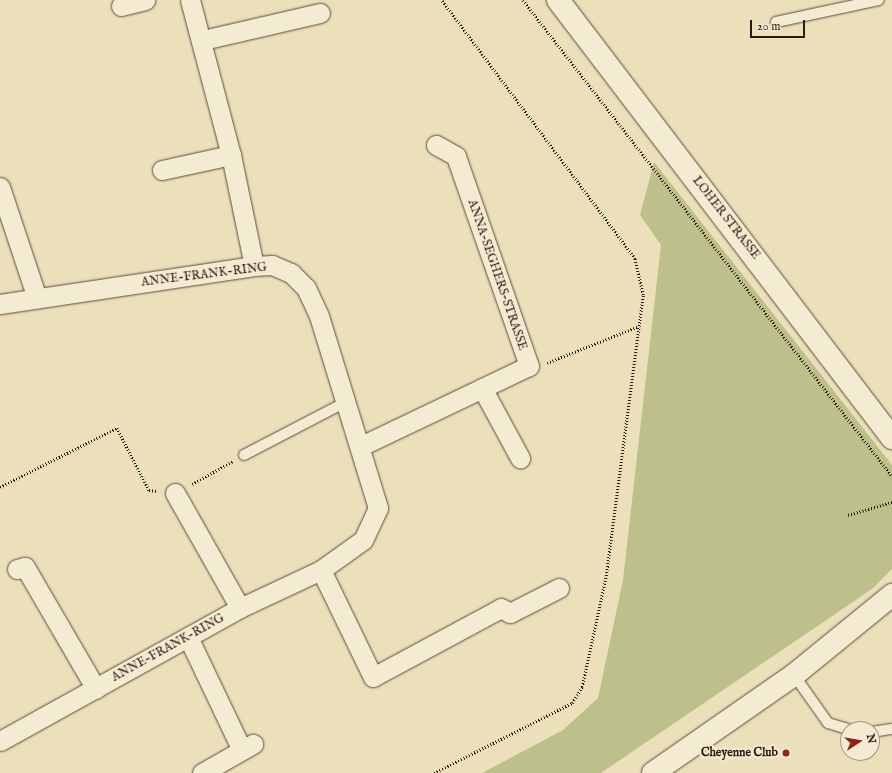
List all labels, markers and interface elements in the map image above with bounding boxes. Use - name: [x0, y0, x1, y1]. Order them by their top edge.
- scale bar: [752, 12, 807, 38]
- text: 20 m: [757, 19, 780, 34]
- street label: LOHER STRASSE: [689, 174, 763, 262]
- street label: ANNA-SEGHERS-STRASSE: [464, 198, 530, 352]
- street label: ANNE-FRANK-RING: [141, 260, 267, 290]
- street label: ANNE-FRANK-RING: [109, 611, 227, 685]
- north arrow: [840, 721, 880, 761]
- text: N: [863, 733, 879, 745]
- place label: Cheyenne Club: [701, 746, 778, 760]
- marker: Cheyenne Club: [781, 748, 791, 758]

